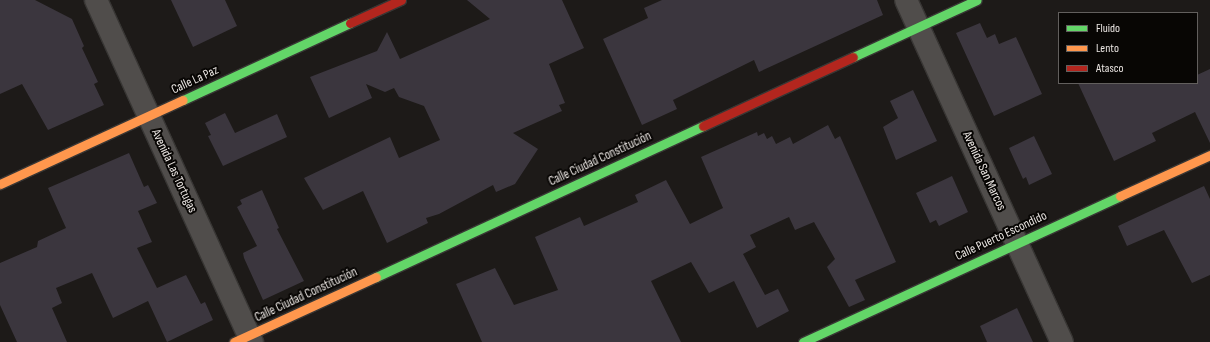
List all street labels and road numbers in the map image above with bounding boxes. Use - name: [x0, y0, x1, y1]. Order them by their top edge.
- street label: Calle La Paz: [169, 62, 221, 98]
- street label: Avenida Las Tortugas: [148, 127, 200, 215]
- street label: Calle Ciudad Constitución: [546, 128, 654, 190]
- street label: Avenida San Marcos: [959, 129, 1009, 213]
- street label: Calle Puerto Escondido: [953, 208, 1049, 264]
- street label: Calle Ciudad Constitución: [252, 264, 360, 326]

